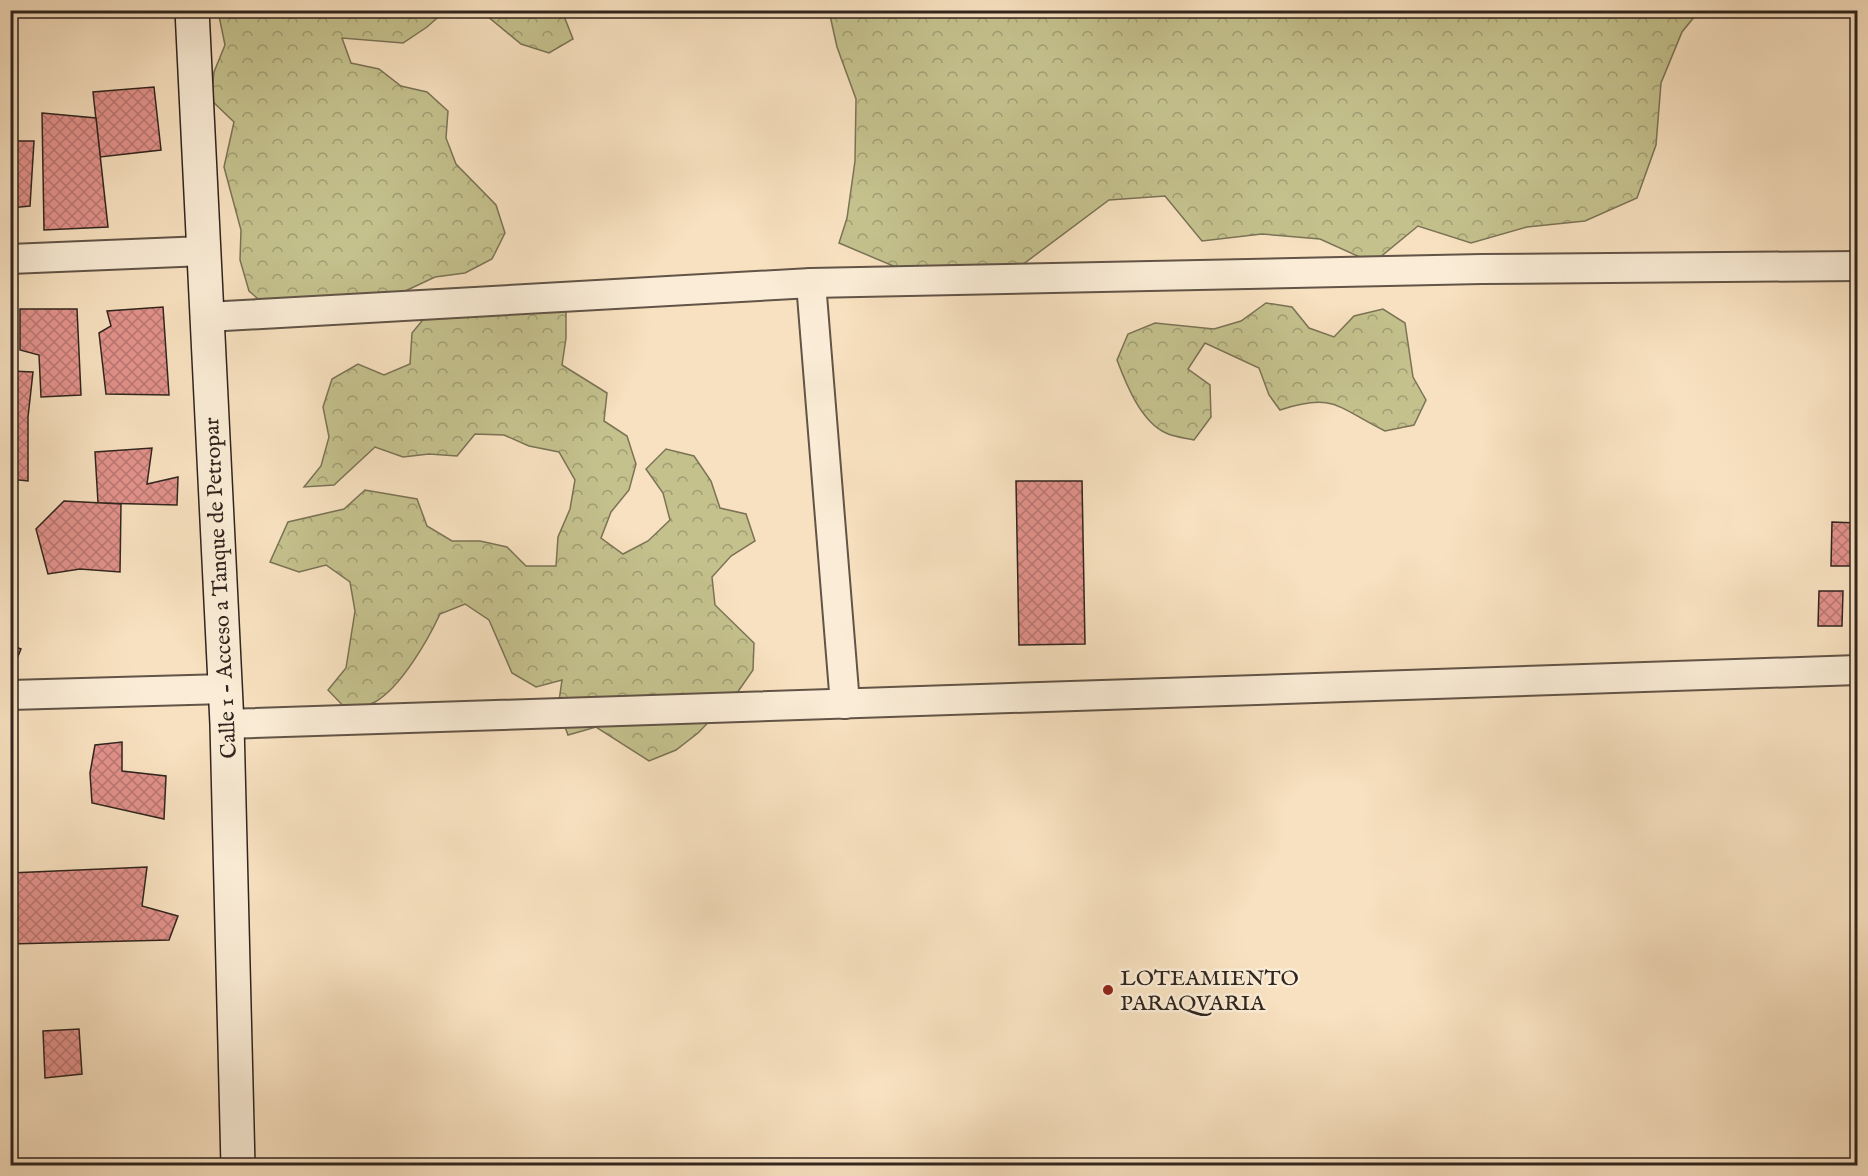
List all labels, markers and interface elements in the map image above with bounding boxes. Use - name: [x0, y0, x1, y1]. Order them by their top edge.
- street label: Calle 1 - Acceso a Tanque de Petropar: [198, 417, 244, 759]
- place label: LOTEAMIENTO PARAQVARIA: [1120, 965, 1299, 1018]
- marker: LOTEAMIENTO PARAQVARIA: [1101, 983, 1115, 997]

